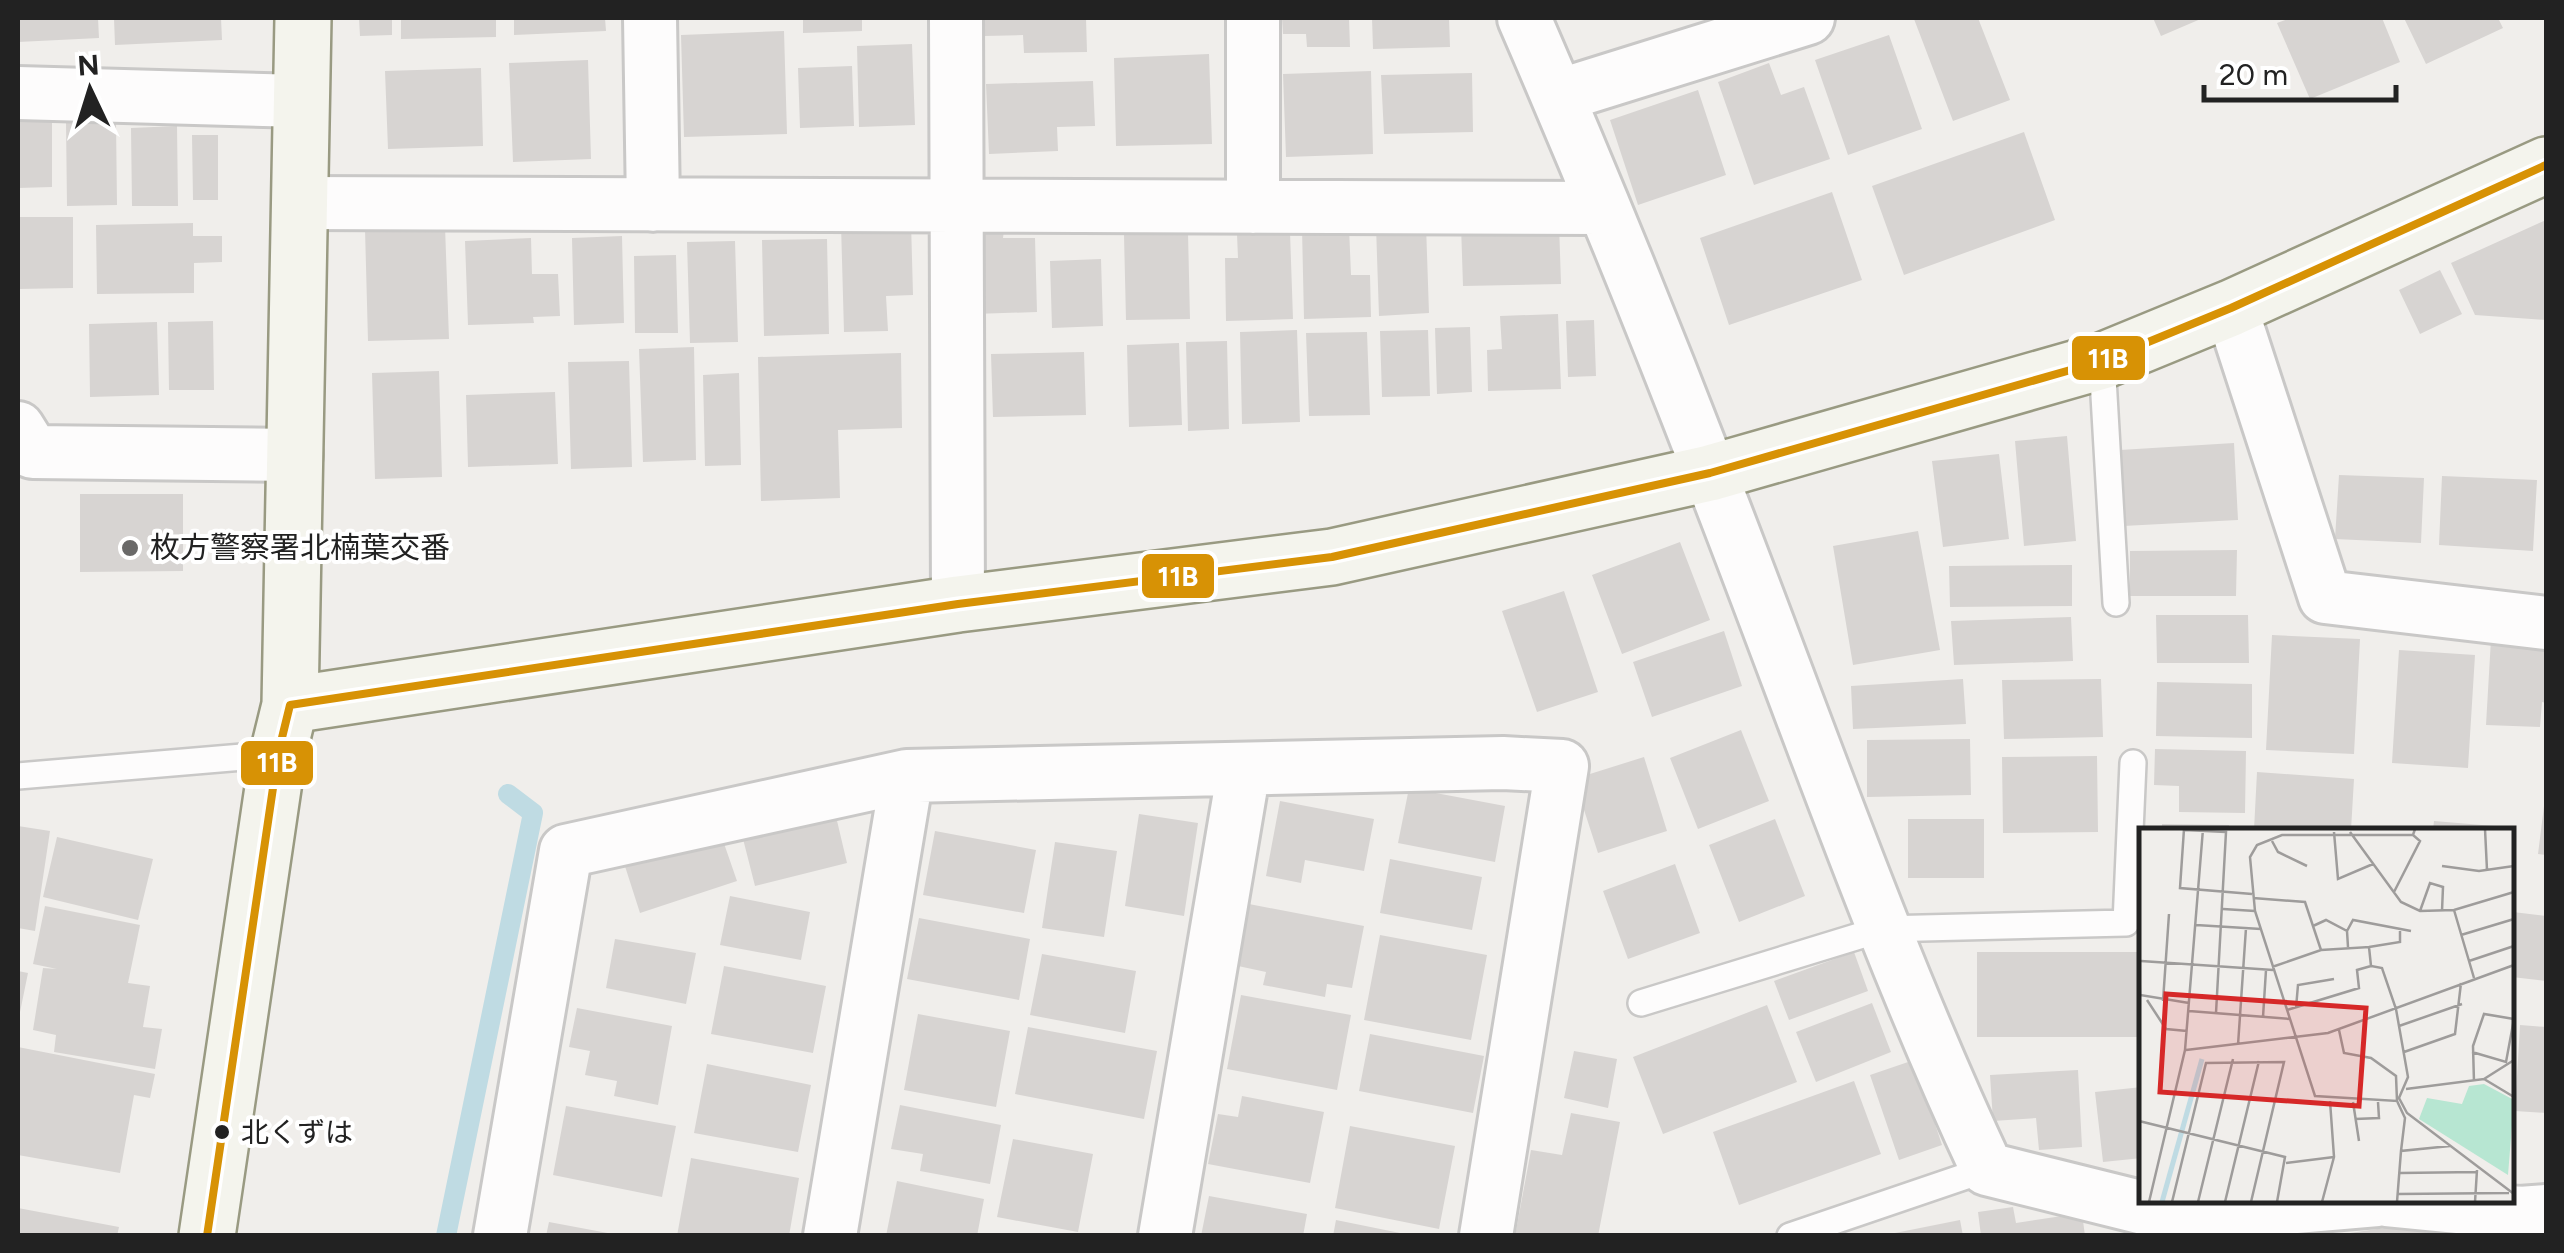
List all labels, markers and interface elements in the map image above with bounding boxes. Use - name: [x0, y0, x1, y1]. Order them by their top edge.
- north arrow: [40, 40, 140, 140]
- scale bar: [2204, 40, 2396, 102]
- text: N: [76, 47, 100, 83]
- text: 20 m: [2219, 56, 2288, 93]
- line badge: 11B: [2070, 334, 2147, 382]
- text: 11B: [2088, 341, 2128, 375]
- place label: 枚方警察署北楠葉交番: [150, 529, 450, 566]
- marker: 枚方警察署北楠葉交番: [119, 537, 141, 559]
- line badge: 11B: [1140, 552, 1216, 600]
- text: 11B: [1158, 559, 1198, 593]
- line badge: 11B: [239, 739, 315, 787]
- text: 11B: [257, 745, 297, 779]
- inset map: [2139, 828, 2514, 1203]
- place label: 北くずは: [241, 1115, 353, 1149]
- marker: 北くずは: [212, 1122, 232, 1142]

